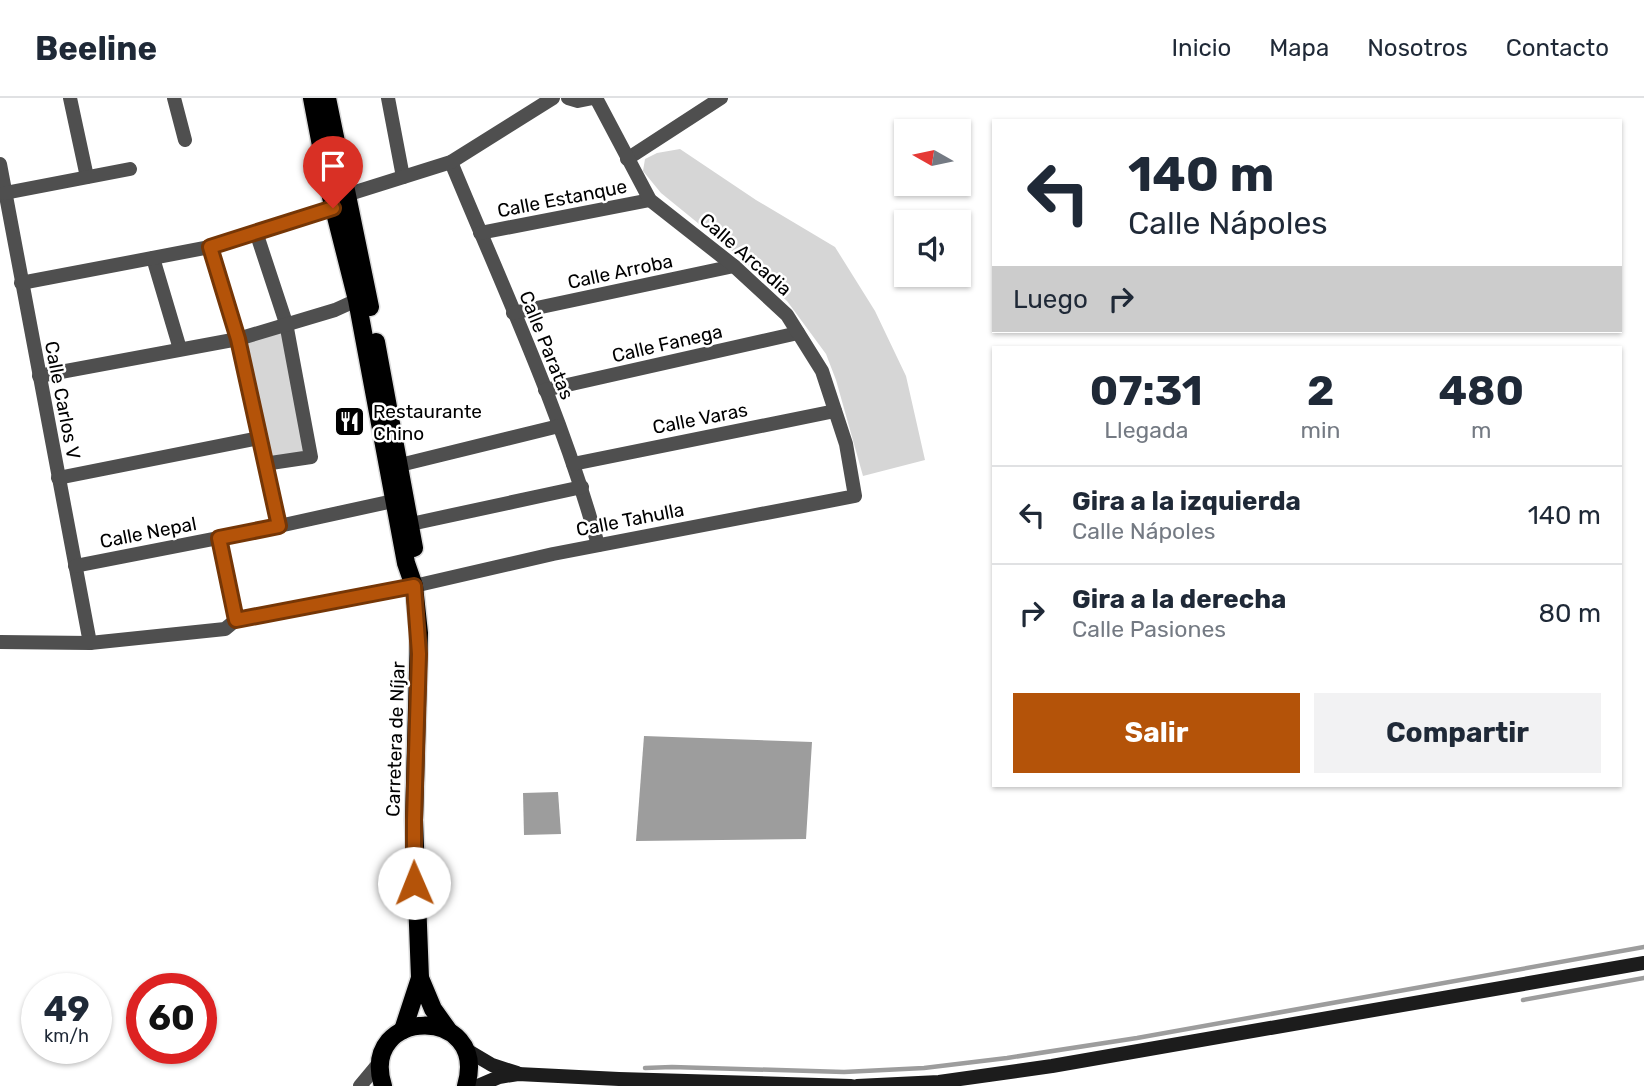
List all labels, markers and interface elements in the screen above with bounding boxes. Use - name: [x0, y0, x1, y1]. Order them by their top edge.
- text: Beeline: [35, 29, 157, 68]
- text: Inicio: [1172, 34, 1231, 62]
- text: Mapa: [1269, 34, 1329, 62]
- text: Nosotros: [1367, 34, 1468, 62]
- text: Contacto: [1506, 34, 1609, 62]
- north arrow: [894, 119, 971, 196]
- map controls: [894, 119, 971, 287]
- pin: [303, 136, 363, 208]
- text: 140 m: [1128, 145, 1274, 203]
- icon: arrive: [314, 147, 352, 185]
- icon: left: [1013, 147, 1104, 238]
- street label: Calle Estanque: [495, 175, 629, 222]
- text: Calle Nápoles: [1128, 204, 1328, 242]
- street label: Calle Arcadia: [695, 208, 796, 301]
- button: sound: [894, 210, 971, 287]
- street label: Calle Arroba: [565, 249, 675, 294]
- icon: right: [1102, 280, 1140, 318]
- text: Luego: [1013, 284, 1088, 315]
- street label: Calle Paratas: [514, 287, 579, 403]
- street label: Calle Fanega: [610, 320, 725, 367]
- street label: Calle Carlos V: [40, 339, 85, 461]
- text: 07:31: [1090, 366, 1203, 416]
- text: 2: [1307, 366, 1334, 416]
- text: 480: [1438, 366, 1524, 416]
- street label: Calle Varas: [651, 398, 750, 439]
- place label: Restaurante Chino: [373, 400, 482, 445]
- restaurant icon: Restaurante Chino: [333, 405, 367, 439]
- text: Llegada: [1104, 416, 1188, 444]
- text: min: [1301, 416, 1341, 444]
- text: m: [1471, 416, 1491, 444]
- text: Gira a la izquierda: [1072, 486, 1301, 517]
- icon: left: [1013, 496, 1051, 534]
- street label: Calle Tahulla: [574, 498, 686, 541]
- text: 140 m: [1528, 500, 1601, 531]
- street label: Calle Nepal: [98, 512, 198, 553]
- text: Calle Nápoles: [1072, 517, 1216, 545]
- text: Gira a la derecha: [1072, 584, 1286, 615]
- icon: right: [1013, 594, 1051, 632]
- text: 80 m: [1538, 598, 1601, 629]
- text: Calle Pasiones: [1072, 615, 1226, 643]
- street label: Carretera de Níjar: [381, 660, 410, 817]
- button: Salir: [1013, 693, 1300, 773]
- button: Compartir: [1314, 693, 1601, 773]
- position arrow: [377, 846, 451, 920]
- speed limit sign: 60: [126, 973, 217, 1064]
- text: 49: [43, 988, 90, 1030]
- text: km/h: [44, 1025, 89, 1047]

